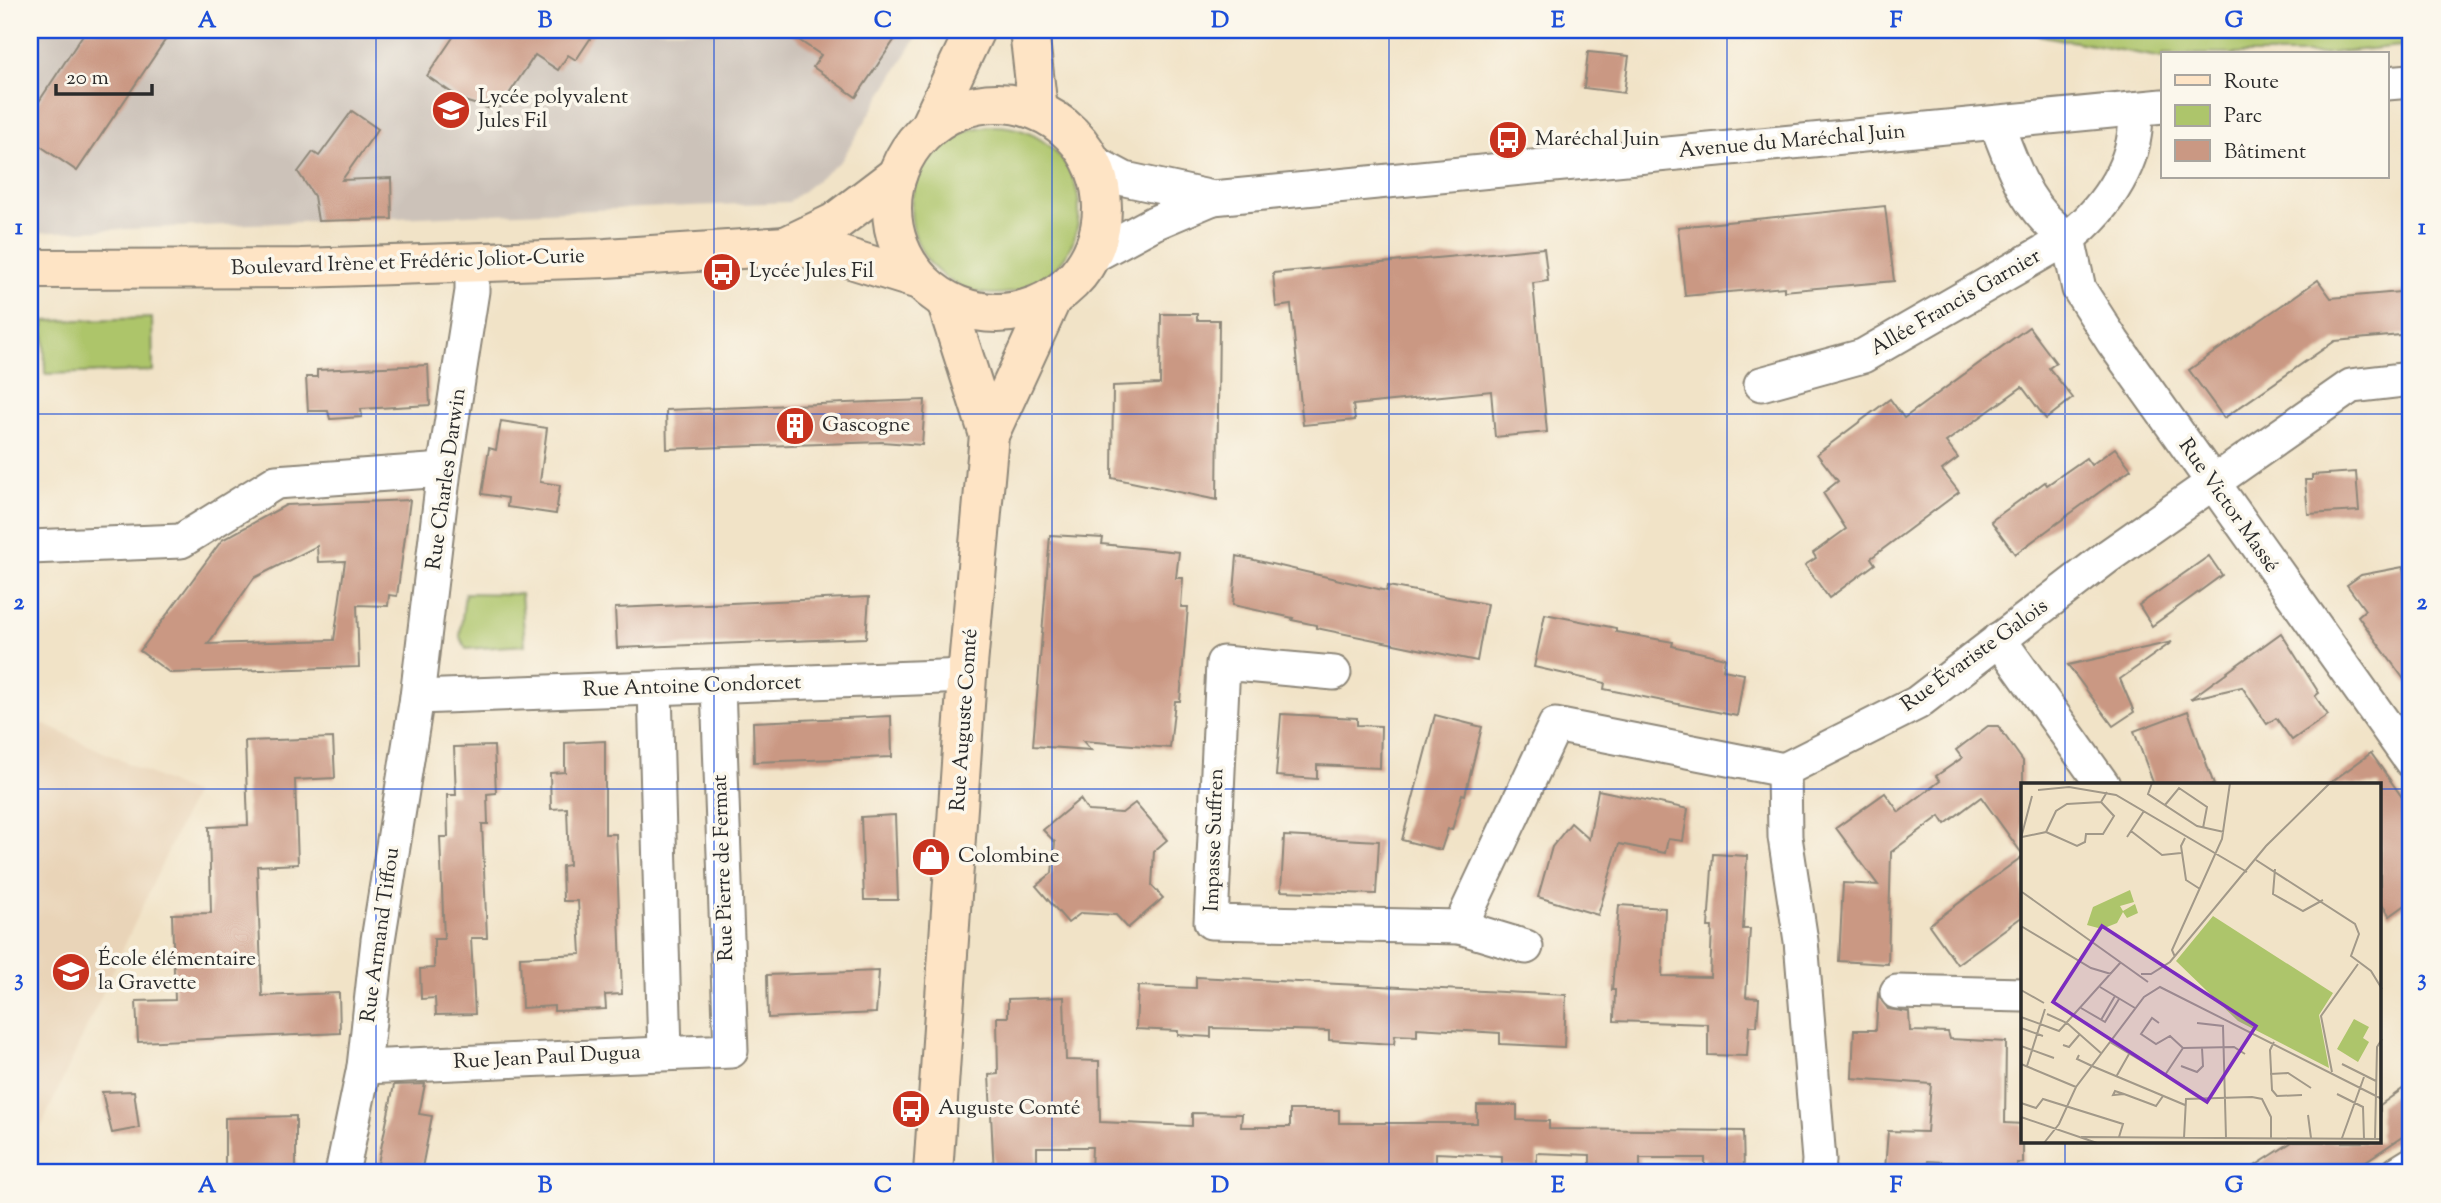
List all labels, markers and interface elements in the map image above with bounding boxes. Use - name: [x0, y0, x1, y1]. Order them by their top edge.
- text: A: [198, 5, 217, 38]
- text: B: [538, 5, 553, 38]
- text: C: [874, 5, 892, 38]
- text: D: [1211, 5, 1229, 38]
- text: E: [1551, 5, 1565, 38]
- text: F: [1890, 5, 1903, 38]
- text: G: [2225, 5, 2244, 38]
- scale bar: [56, 52, 152, 96]
- legend: [2161, 52, 2388, 178]
- text: 20 m: [66, 64, 109, 94]
- text: Route: [2224, 68, 2279, 98]
- place label: Lycée polyvalent Jules Fil: [477, 83, 628, 137]
- school or university icon: Lycée polyvalent Jules Fil: [430, 89, 472, 131]
- text: Parc: [2224, 102, 2262, 132]
- street label: Avenue du Maréchal Juin: [1677, 117, 1907, 167]
- bus stop icon: Maréchal Juin: [1487, 119, 1529, 161]
- place label: Maréchal Juin: [1535, 125, 1660, 155]
- text: Bâtiment: [2224, 138, 2306, 168]
- text: 1: [15, 212, 23, 245]
- text: 1: [2418, 212, 2426, 245]
- street label: Boulevard Irène et Frédéric Joliot-Curie: [231, 242, 585, 284]
- street label: Allée Francis Garnier: [1865, 242, 2047, 364]
- bus stop icon: Lycée Jules Fil: [701, 251, 743, 293]
- place label: Lycée Jules Fil: [749, 257, 874, 287]
- street label: Rue Charles Darwin: [419, 386, 475, 572]
- building icon: Gascogne: [774, 405, 816, 447]
- place label: Gascogne: [822, 411, 910, 441]
- street label: Rue Victor Massé: [2170, 433, 2286, 579]
- text: 2: [14, 587, 25, 620]
- text: 2: [2417, 587, 2428, 620]
- street label: Rue Évariste Galois: [1895, 592, 2055, 720]
- street label: Rue Auguste Comté: [944, 628, 986, 812]
- street label: Rue Antoine Condorcet: [582, 668, 802, 706]
- street label: Impasse Suffren: [1198, 768, 1232, 912]
- street label: Rue Pierre de Fermat: [706, 774, 742, 962]
- inset map: [2021, 783, 2382, 1144]
- shop icon: Colombine: [910, 836, 952, 878]
- place label: Colombine: [958, 842, 1059, 872]
- street label: Rue Armand Tiffou: [354, 846, 408, 1024]
- place label: École élémentaire la Gravette: [98, 945, 256, 999]
- school or university icon: École élémentaire la Gravette: [50, 951, 92, 993]
- text: 3: [14, 963, 24, 996]
- text: 3: [2417, 963, 2427, 996]
- street label: Rue Jean Paul Dugua: [453, 1038, 642, 1078]
- bus stop icon: Auguste Comté: [890, 1088, 932, 1130]
- place label: Auguste Comté: [938, 1094, 1080, 1124]
- text: A: [198, 1170, 217, 1203]
- text: B: [538, 1170, 553, 1203]
- text: C: [874, 1170, 892, 1203]
- text: D: [1211, 1170, 1229, 1203]
- text: E: [1551, 1170, 1565, 1203]
- text: F: [1890, 1170, 1903, 1203]
- text: G: [2225, 1170, 2244, 1203]

